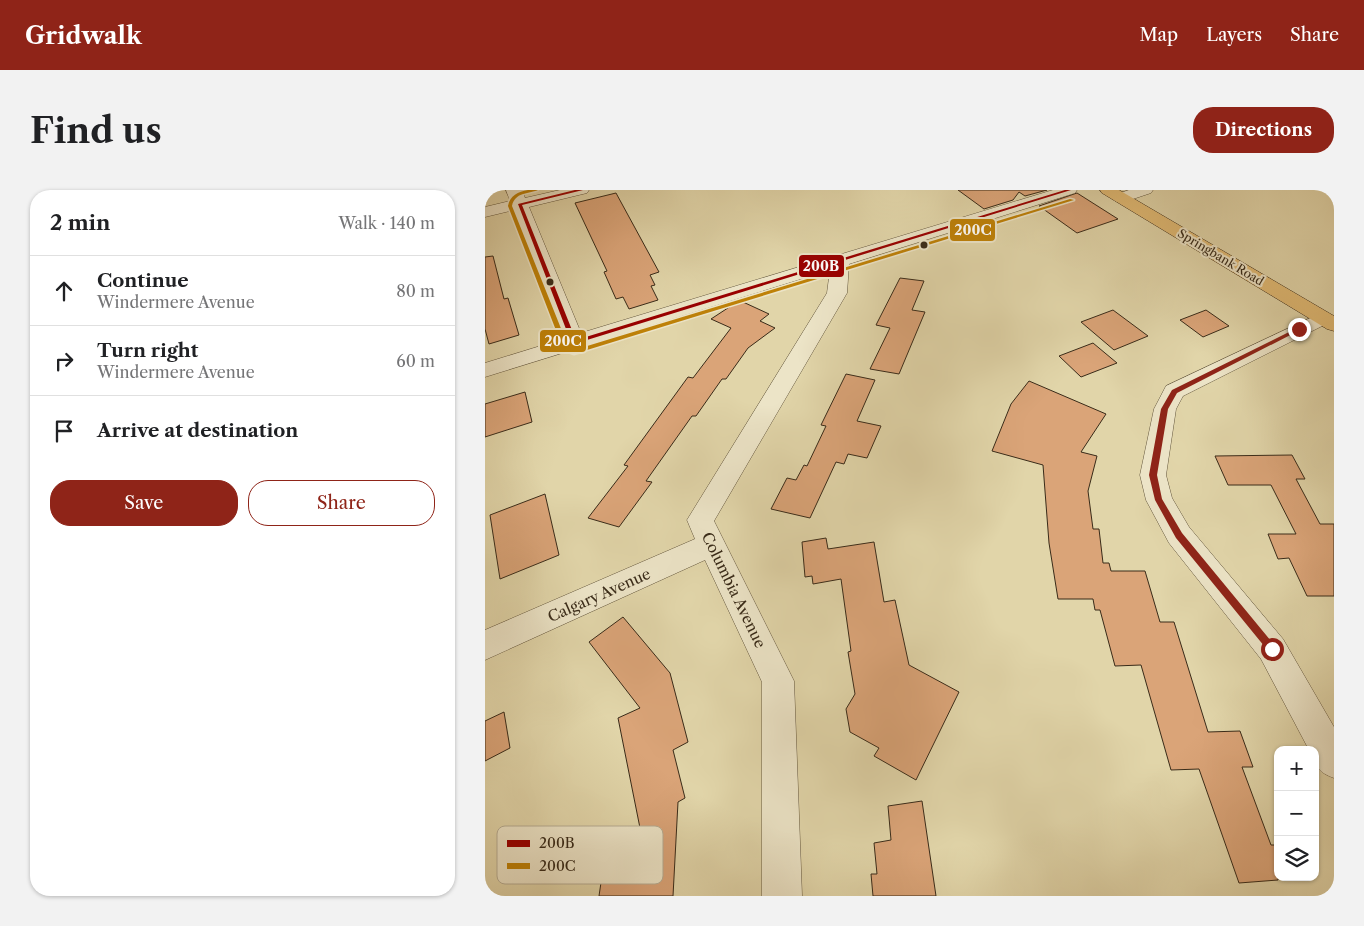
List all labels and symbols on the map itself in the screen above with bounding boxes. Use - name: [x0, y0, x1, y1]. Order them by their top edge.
- line badge: 200C: [949, 218, 996, 242]
- text: 200C: [954, 221, 992, 239]
- street label: Springbank Road: [1175, 225, 1267, 289]
- unlabelled marker: [919, 240, 929, 250]
- line badge: 200B: [798, 254, 845, 278]
- text: 200B: [803, 257, 839, 275]
- unlabelled marker: [545, 277, 555, 287]
- route end: [1288, 318, 1311, 341]
- line badge: 200C: [539, 329, 587, 353]
- text: 200C: [544, 332, 582, 350]
- street label: Columbia Avenue: [698, 529, 770, 651]
- street label: Calgary Avenue: [545, 564, 653, 626]
- route start: [1261, 638, 1284, 661]
- legend: [497, 826, 663, 884]
- text: 200B: [539, 834, 575, 852]
- text: 200C: [539, 857, 576, 875]

